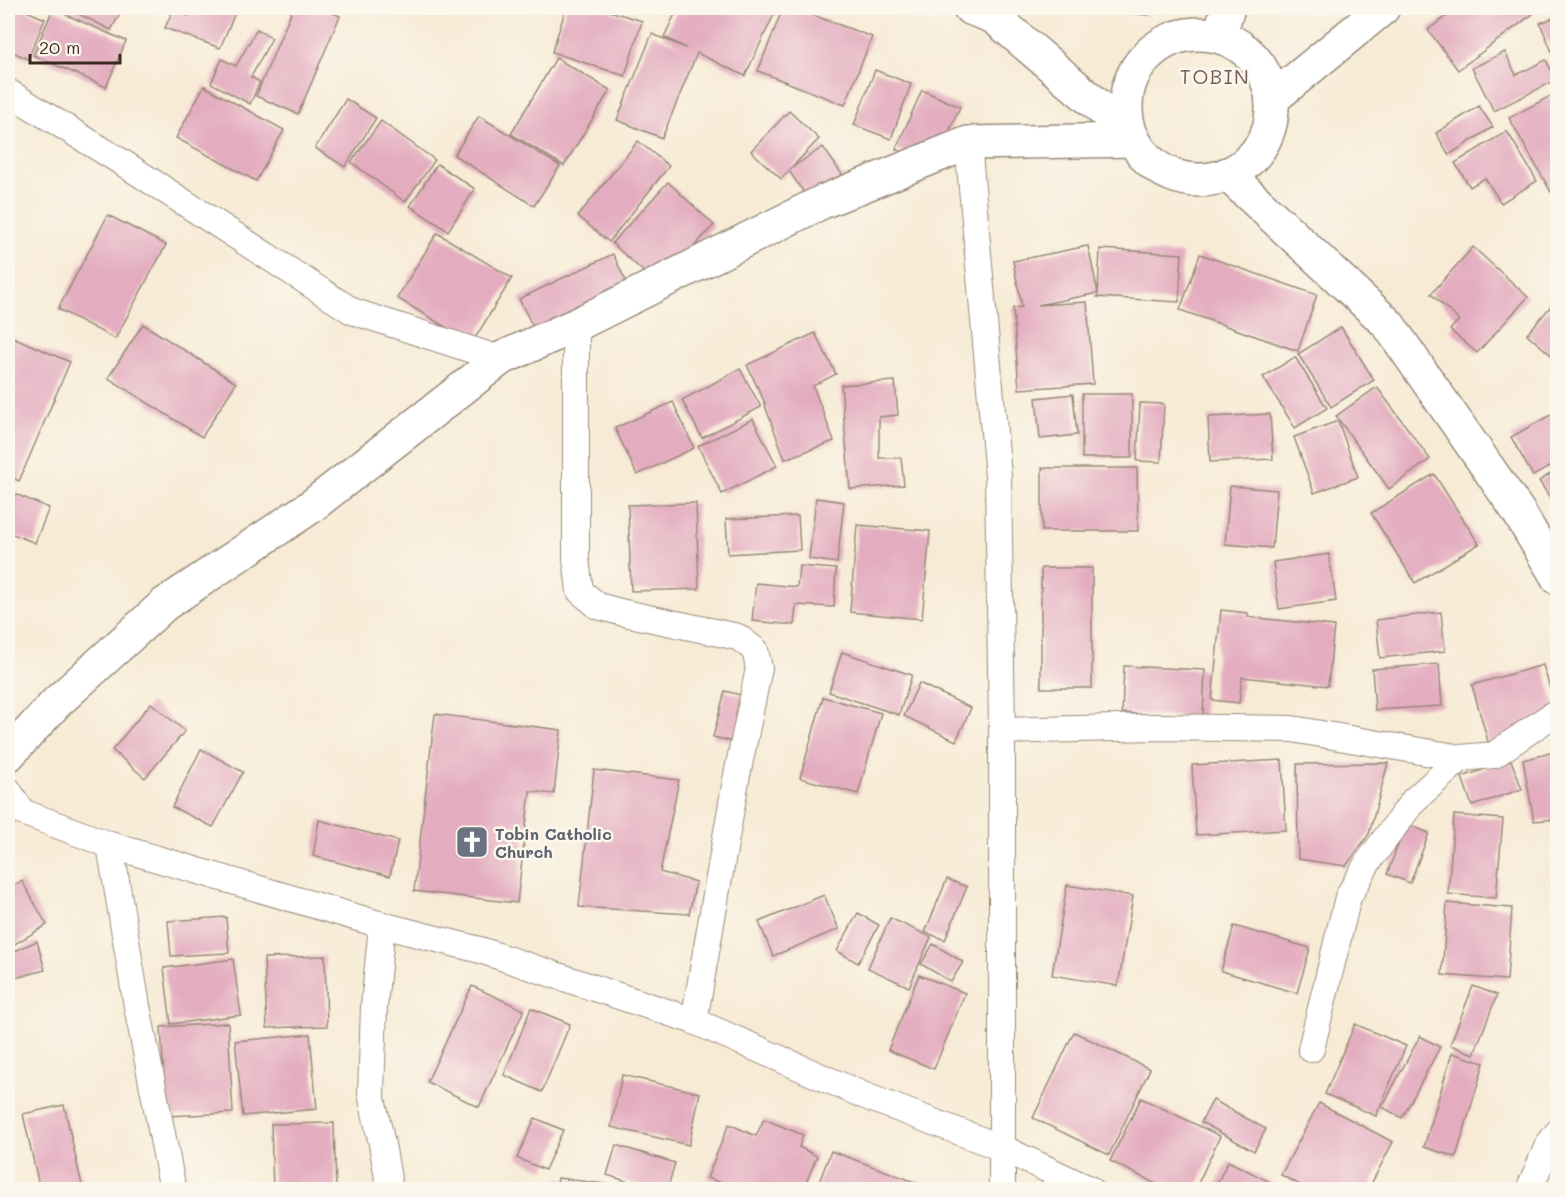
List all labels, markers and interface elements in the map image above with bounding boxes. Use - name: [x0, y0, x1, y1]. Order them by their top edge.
- scale bar: [30, 27, 120, 65]
- text: 20 m: [39, 35, 80, 59]
- district label: TOBIN: [1180, 63, 1250, 89]
- place label: Tobin Catholic Church: [495, 823, 612, 862]
- church icon: Tobin Catholic Church: [454, 824, 490, 860]

